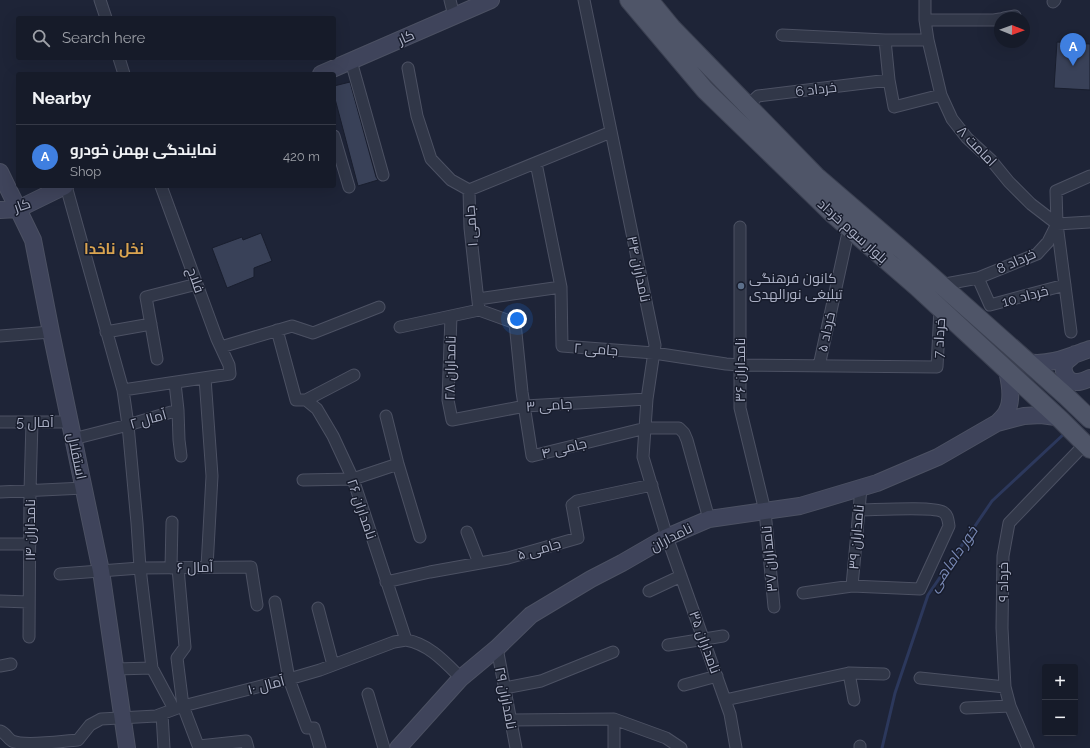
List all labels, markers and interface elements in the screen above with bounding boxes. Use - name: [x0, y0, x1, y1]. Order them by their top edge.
- north arrow: [994, 12, 1030, 48]
- search box: [16, 16, 336, 60]
- street label: کار: [394, 26, 417, 48]
- icon: search: [30, 27, 52, 49]
- text: Search here: [62, 29, 145, 47]
- pin: A: [1060, 33, 1086, 66]
- street label: خرداد 6: [795, 79, 837, 99]
- text: Nearby: [32, 88, 91, 108]
- street label: امامت ۸: [954, 123, 1000, 169]
- text: نمایندگی بهمن خودرو: [70, 141, 217, 159]
- text: A: [41, 149, 49, 164]
- text: 420 m: [283, 149, 320, 164]
- text: Shop: [70, 164, 101, 179]
- street label: کار: [11, 195, 32, 216]
- street label: بلوار سوم خرداد: [813, 195, 891, 268]
- street label: جامی ۱: [462, 205, 480, 247]
- street label: نامداران ۳۴: [624, 234, 654, 304]
- district label: نخل ناخدا: [84, 240, 144, 258]
- street label: خرداد 8: [994, 245, 1038, 277]
- street label: فلاح: [183, 265, 208, 295]
- place label: کانون فرهنگی تبلیغی نورالهدی: [749, 270, 843, 302]
- marker: کانون فرهنگی تبلیغی نورالهدی: [736, 281, 746, 291]
- street label: خرداد 10: [1000, 282, 1050, 310]
- your location: [507, 309, 527, 329]
- street label: خرداد ۵: [814, 311, 838, 353]
- street label: خرداد 7: [930, 317, 948, 359]
- street label: نامداران ۲۸: [441, 336, 459, 400]
- street label: نامداران ۳۶: [732, 338, 748, 402]
- street label: جامی ۲: [573, 339, 619, 359]
- street label: جامی ۳: [525, 395, 573, 415]
- street label: آمال ۲: [128, 406, 169, 433]
- street label: آمال 5: [16, 414, 54, 431]
- street label: استقلال: [63, 431, 90, 481]
- street label: جامی ۴: [540, 435, 588, 461]
- street label: نامداران ۲۶: [344, 477, 380, 541]
- street label: نامداران ۱۴: [22, 499, 38, 561]
- street label: نامداران ۳۹: [845, 504, 867, 570]
- street label: نامداران: [647, 520, 695, 554]
- water label: خور داماهی: [925, 522, 982, 595]
- street label: نامداران ۳۷: [758, 525, 780, 593]
- street label: جامی ۵: [515, 535, 563, 563]
- street label: آمال ۶: [177, 559, 214, 576]
- street label: خرداد ۹: [995, 562, 1011, 602]
- street label: نامداران ۳۵: [686, 608, 724, 676]
- map controls: [1042, 664, 1078, 736]
- button: +: [1042, 664, 1078, 700]
- street label: نامداران ۲۹: [492, 665, 520, 731]
- street label: آمال ۱۰: [246, 672, 287, 699]
- button: −: [1042, 700, 1078, 736]

